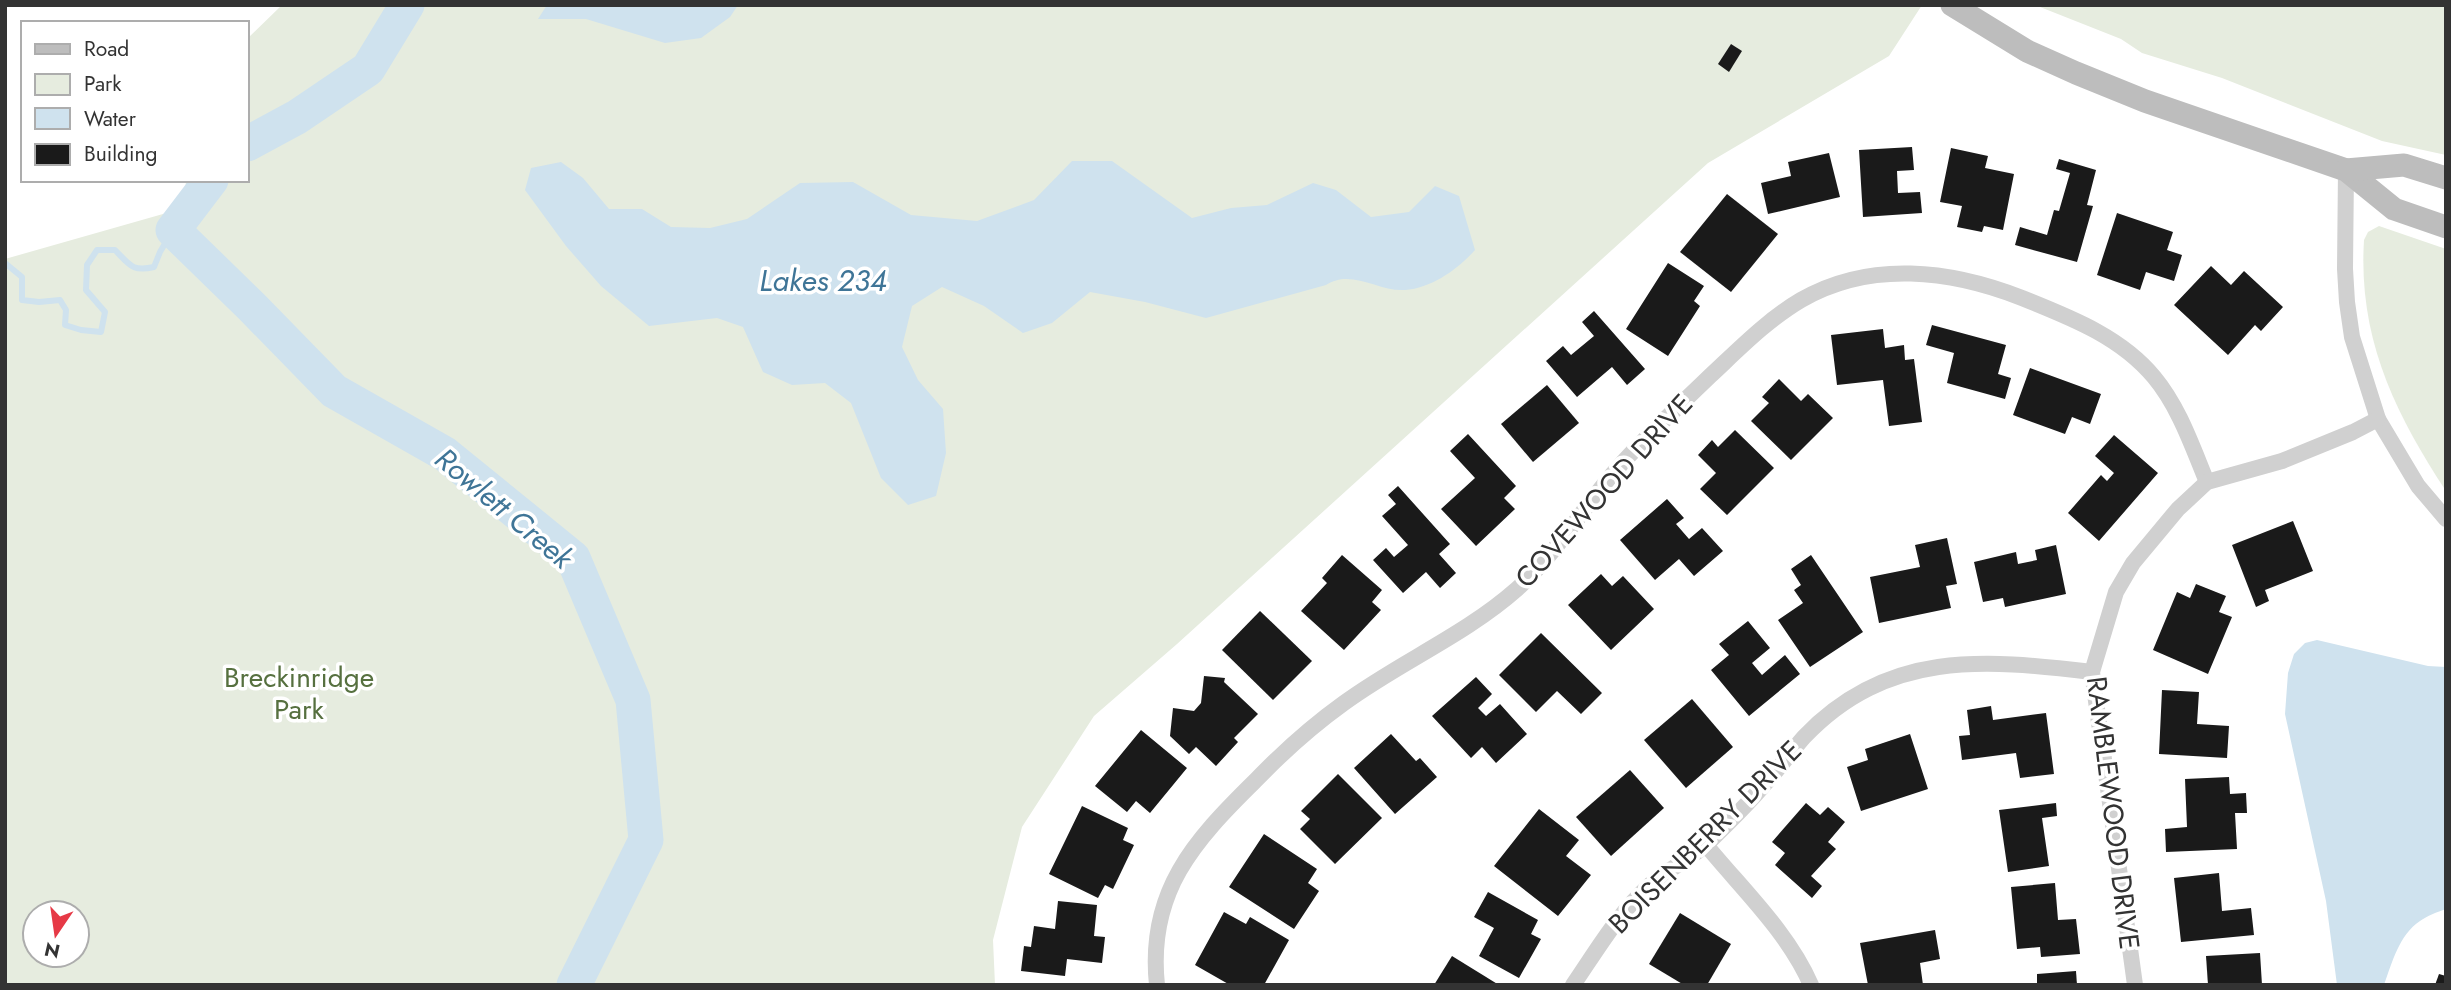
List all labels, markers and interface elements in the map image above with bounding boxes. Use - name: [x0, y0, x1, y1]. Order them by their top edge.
- legend: [21, 21, 248, 182]
- text: Road: [84, 34, 129, 64]
- text: Park: [84, 69, 122, 99]
- text: Water: [84, 104, 137, 134]
- text: Building: [84, 139, 157, 169]
- water label: Lakes 234: [759, 259, 887, 302]
- street label: COVEWOOD DRIVE: [1506, 385, 1702, 597]
- water label: Rowlett Creek: [426, 437, 583, 579]
- park label: Breckinridge Park: [224, 657, 374, 730]
- street label: RAMBLEWOOD DRIVE: [2076, 674, 2150, 952]
- street label: BOISENBERRY DRIVE: [1599, 731, 1811, 943]
- north arrow: [21, 899, 91, 969]
- text: N: [42, 935, 63, 965]

